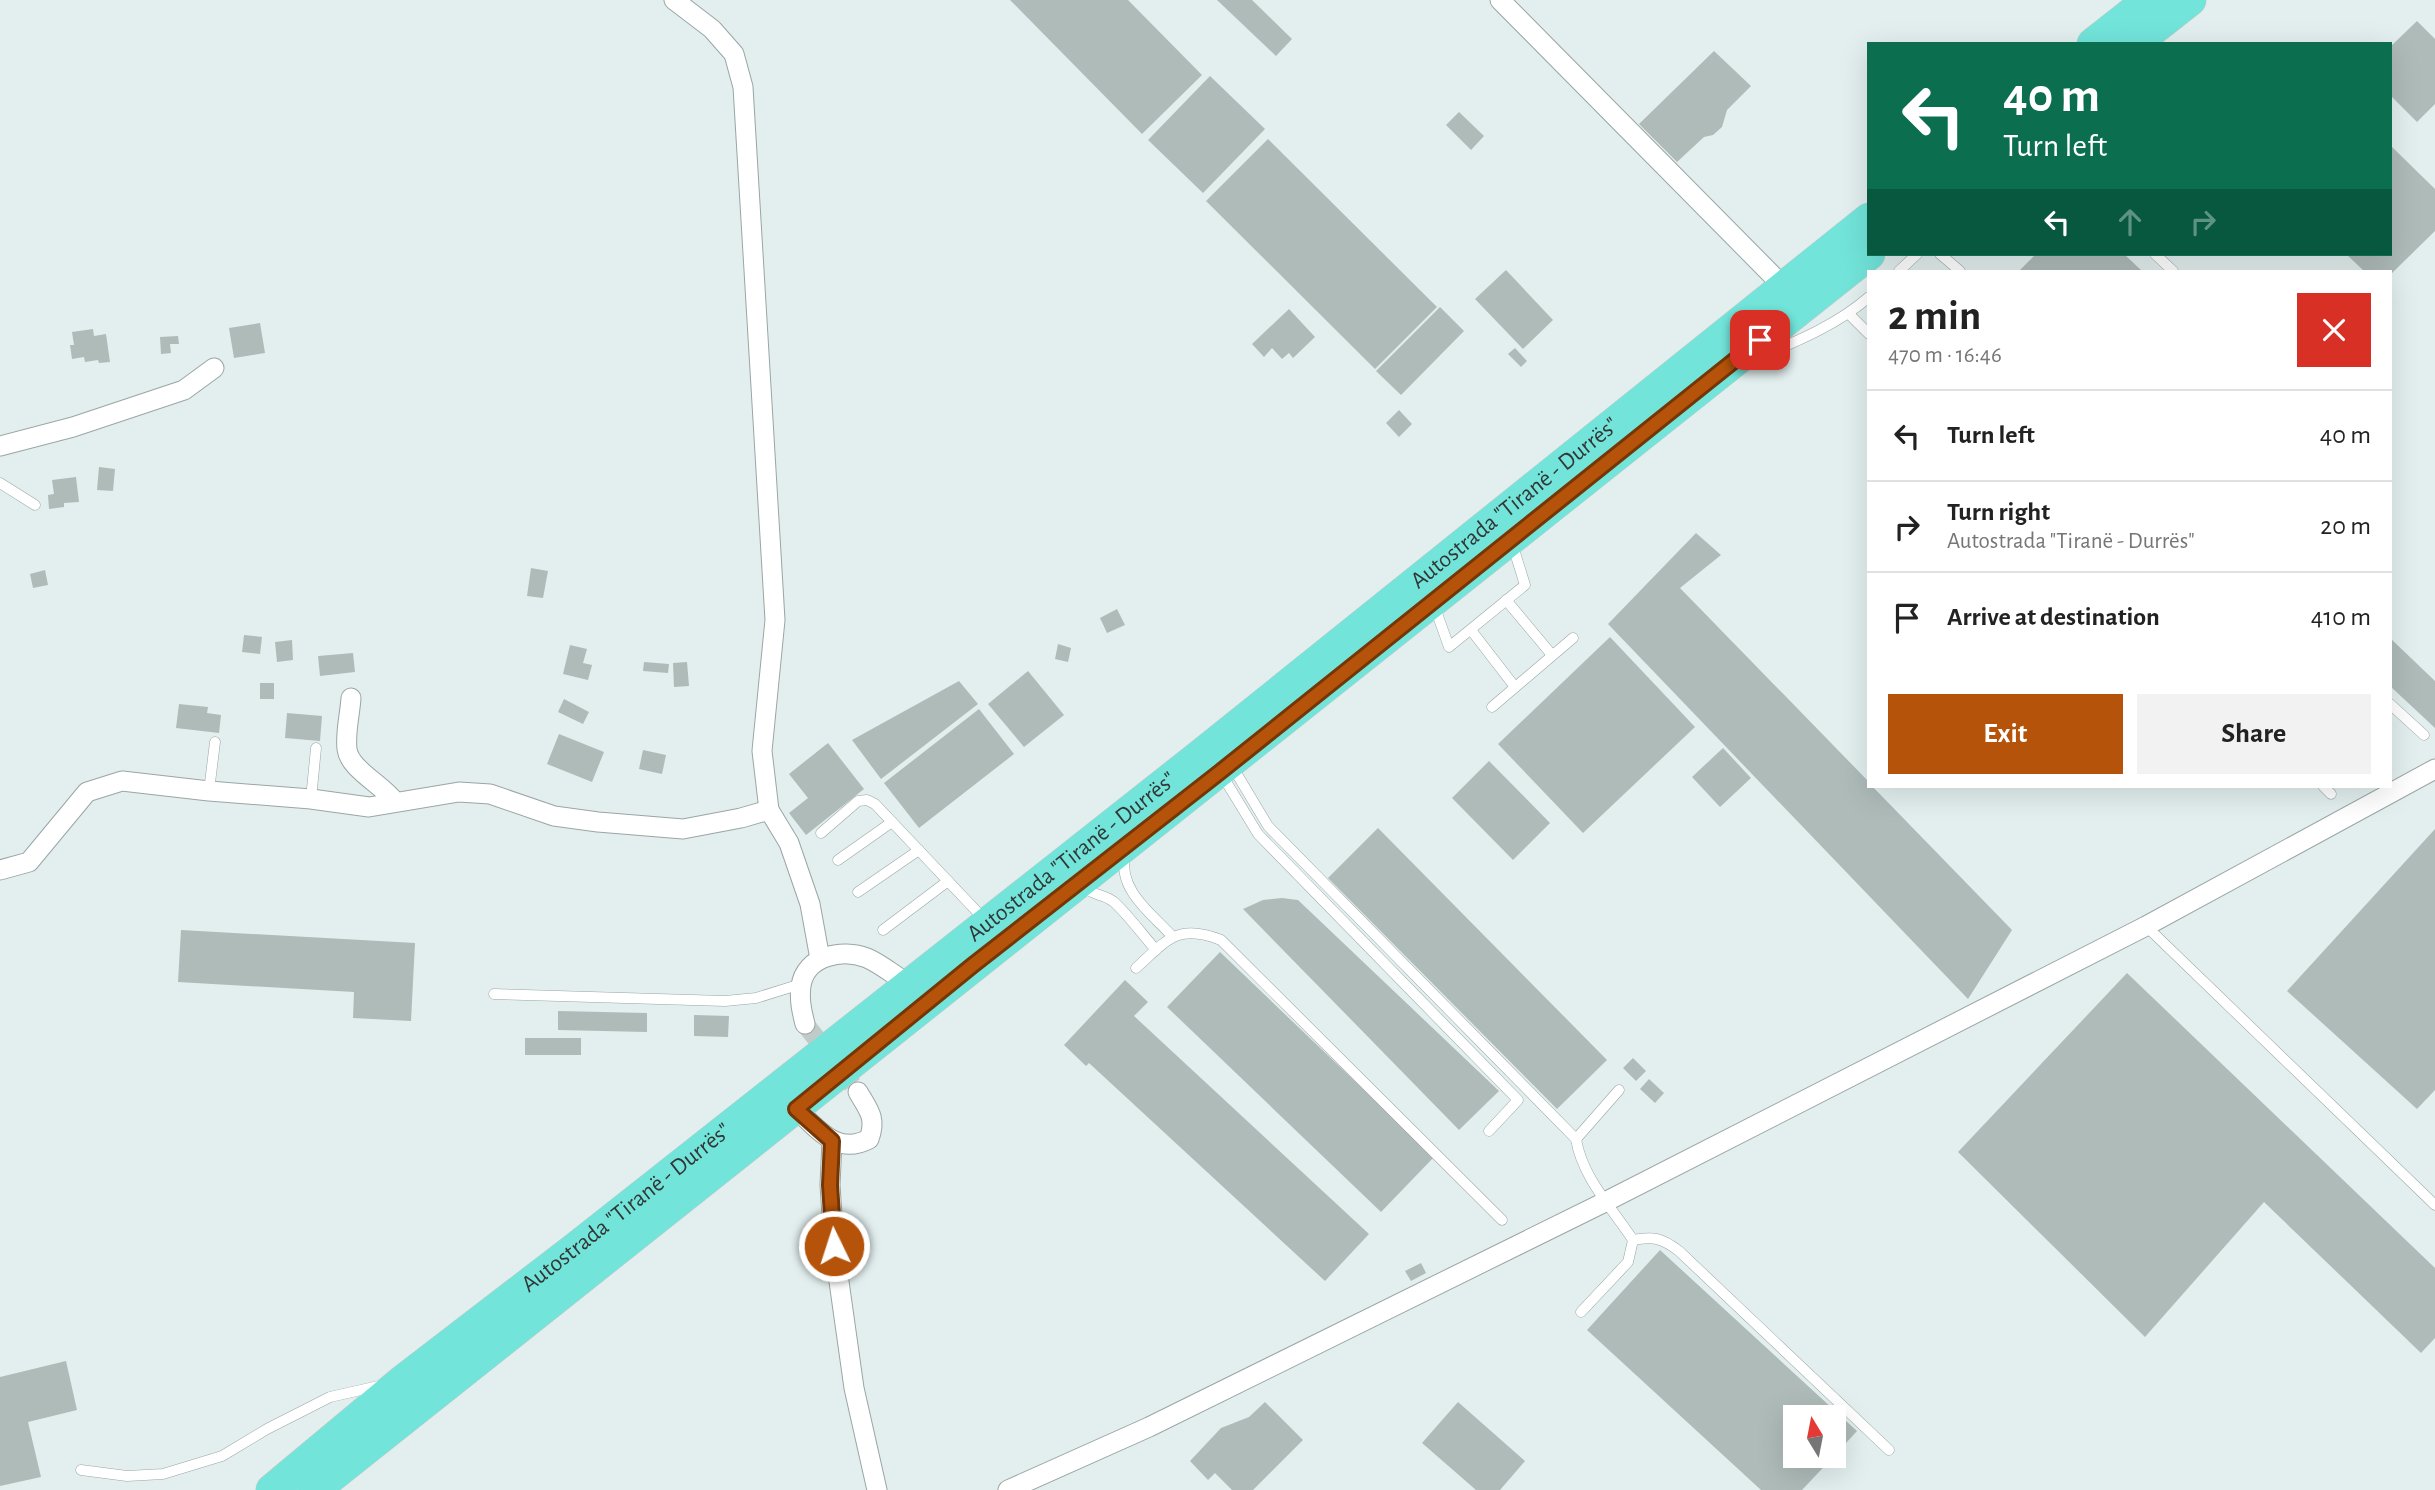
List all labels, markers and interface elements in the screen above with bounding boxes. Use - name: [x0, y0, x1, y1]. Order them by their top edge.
- icon: left: [1888, 70, 1979, 161]
- text: 40 m: [2003, 72, 2100, 121]
- text: Turn left: [2003, 130, 2107, 162]
- icon: left: [2038, 203, 2076, 241]
- icon: ahead: [2111, 203, 2149, 241]
- icon: right: [2184, 203, 2222, 241]
- button: close: [2297, 293, 2371, 367]
- text: 2 min: [1888, 295, 1981, 337]
- pin: [1730, 310, 1790, 370]
- icon: arrive: [1741, 321, 1779, 359]
- text: 470 m · 16:46: [1888, 344, 2002, 367]
- street label: Autostrada "Tiranë - Durrës": [1406, 413, 1623, 593]
- icon: left: [1888, 417, 1926, 455]
- text: Turn left: [1947, 422, 2035, 448]
- text: 40 m: [2320, 422, 2371, 448]
- text: Turn right: [1947, 499, 2050, 525]
- icon: right: [1888, 508, 1926, 546]
- text: 20 m: [2320, 513, 2371, 539]
- text: Autostrada "Tiranë - Durrës": [1947, 530, 2195, 553]
- icon: arrive: [1888, 599, 1926, 637]
- text: Arrive at destination: [1947, 604, 2160, 630]
- text: 410 m: [2311, 604, 2371, 630]
- button: Exit: [1888, 694, 2123, 774]
- button: Share: [2137, 694, 2371, 774]
- street label: Autostrada "Tiranë - Durrës": [963, 767, 1181, 946]
- street label: Autostrada "Tiranë - Durrës": [517, 1119, 735, 1297]
- position arrow: [797, 1209, 871, 1283]
- north arrow: [1783, 1405, 1846, 1468]
- map controls: [1783, 1405, 1846, 1468]

